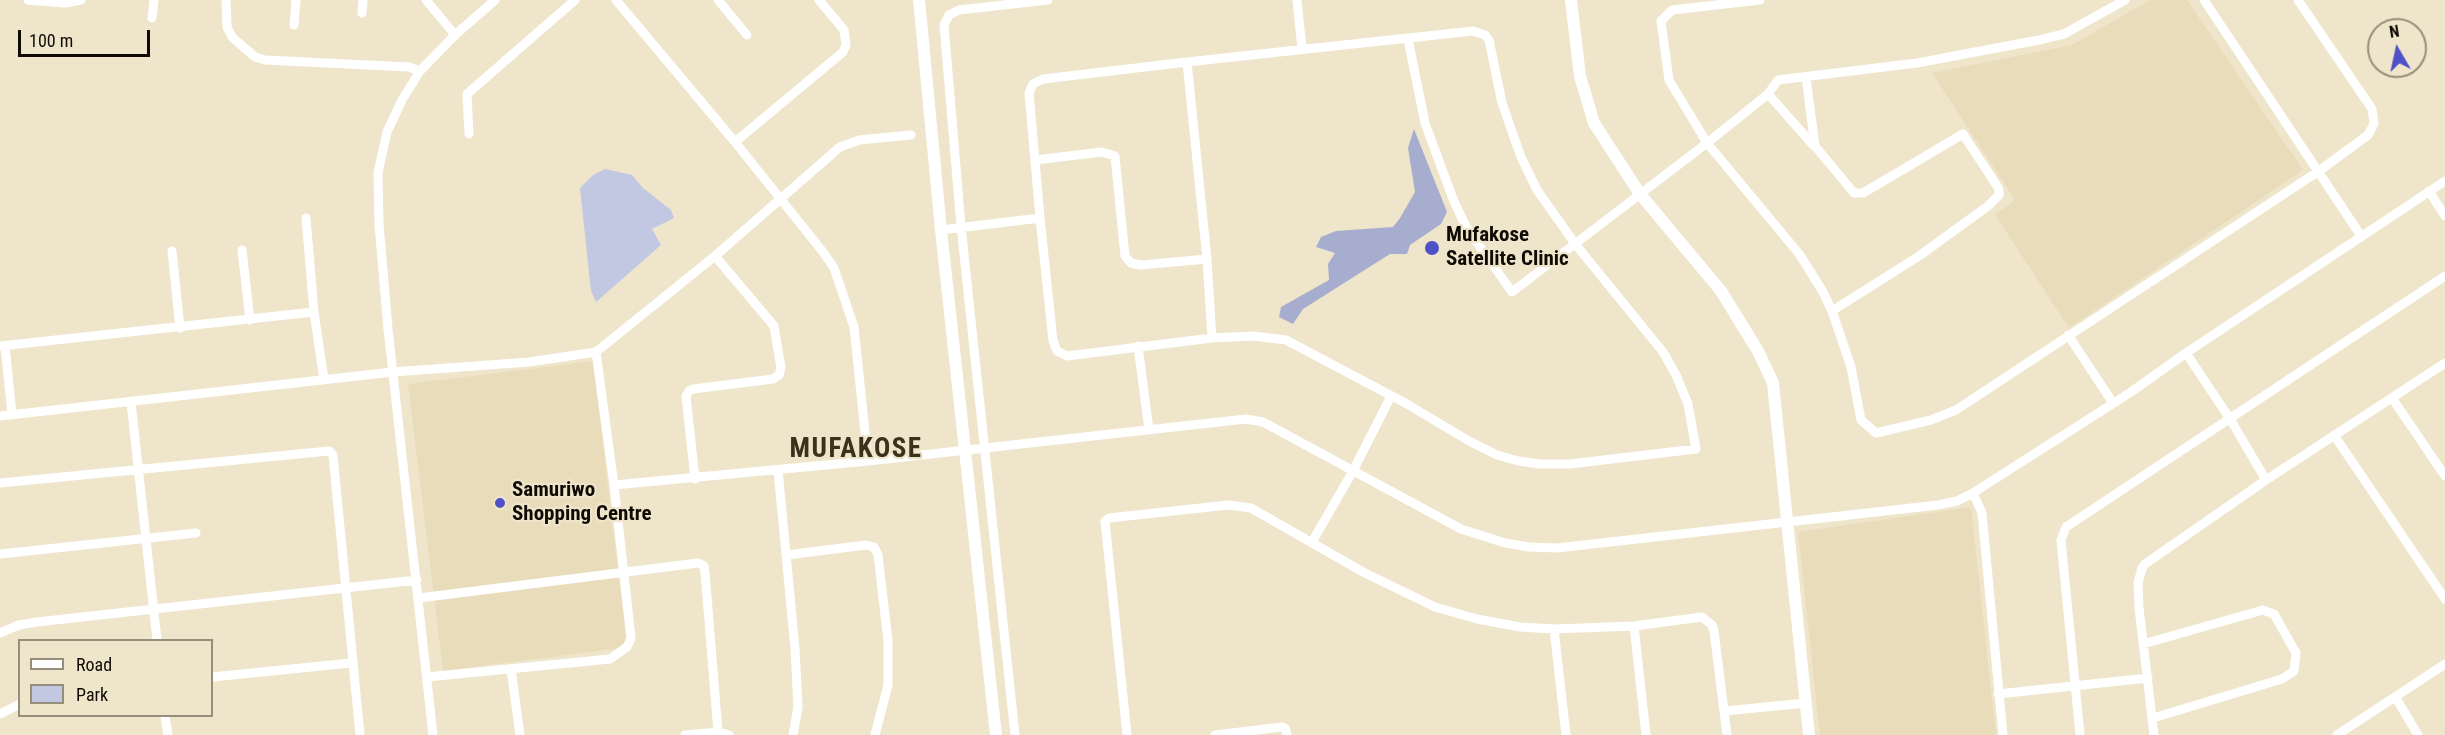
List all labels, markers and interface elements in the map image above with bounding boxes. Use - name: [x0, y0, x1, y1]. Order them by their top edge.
- scale bar: [21, 18, 153, 56]
- north arrow: [2367, 18, 2427, 78]
- text: N: [2388, 22, 2401, 42]
- text: 100 m: [29, 30, 73, 51]
- place label: Mufakose Satellite Clinic: [1446, 223, 1569, 273]
- marker: Mufakose Satellite Clinic: [1423, 239, 1441, 257]
- district label: MUFAKOSE: [790, 434, 922, 466]
- place label: Samuriwo Shopping Centre: [512, 478, 652, 528]
- marker: Samuriwo Shopping Centre: [493, 496, 507, 510]
- legend: [18, 639, 213, 717]
- text: Road: [76, 654, 112, 675]
- text: Park: [76, 684, 108, 705]

